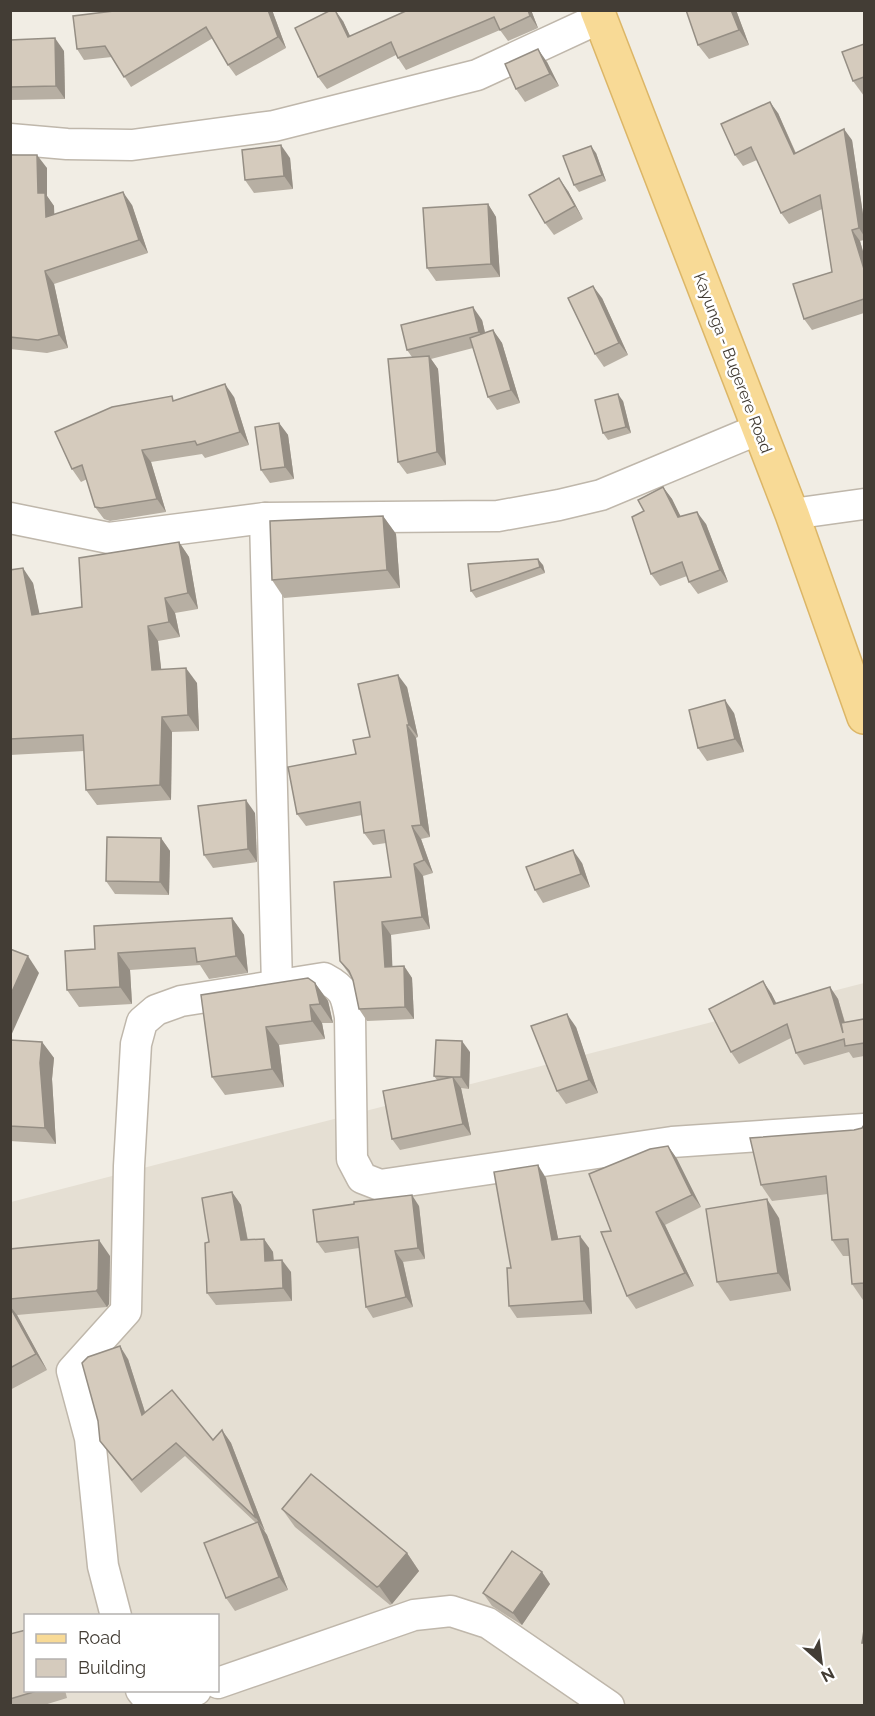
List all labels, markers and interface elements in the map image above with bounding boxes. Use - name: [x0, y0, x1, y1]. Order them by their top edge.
- street label: Kayunga - Bugerere Road: [690, 270, 776, 456]
- legend: [24, 1614, 219, 1692]
- text: Road: [78, 1627, 121, 1648]
- north arrow: [791, 1632, 851, 1692]
- text: Building: [78, 1657, 146, 1678]
- text: N: [818, 1664, 838, 1686]

